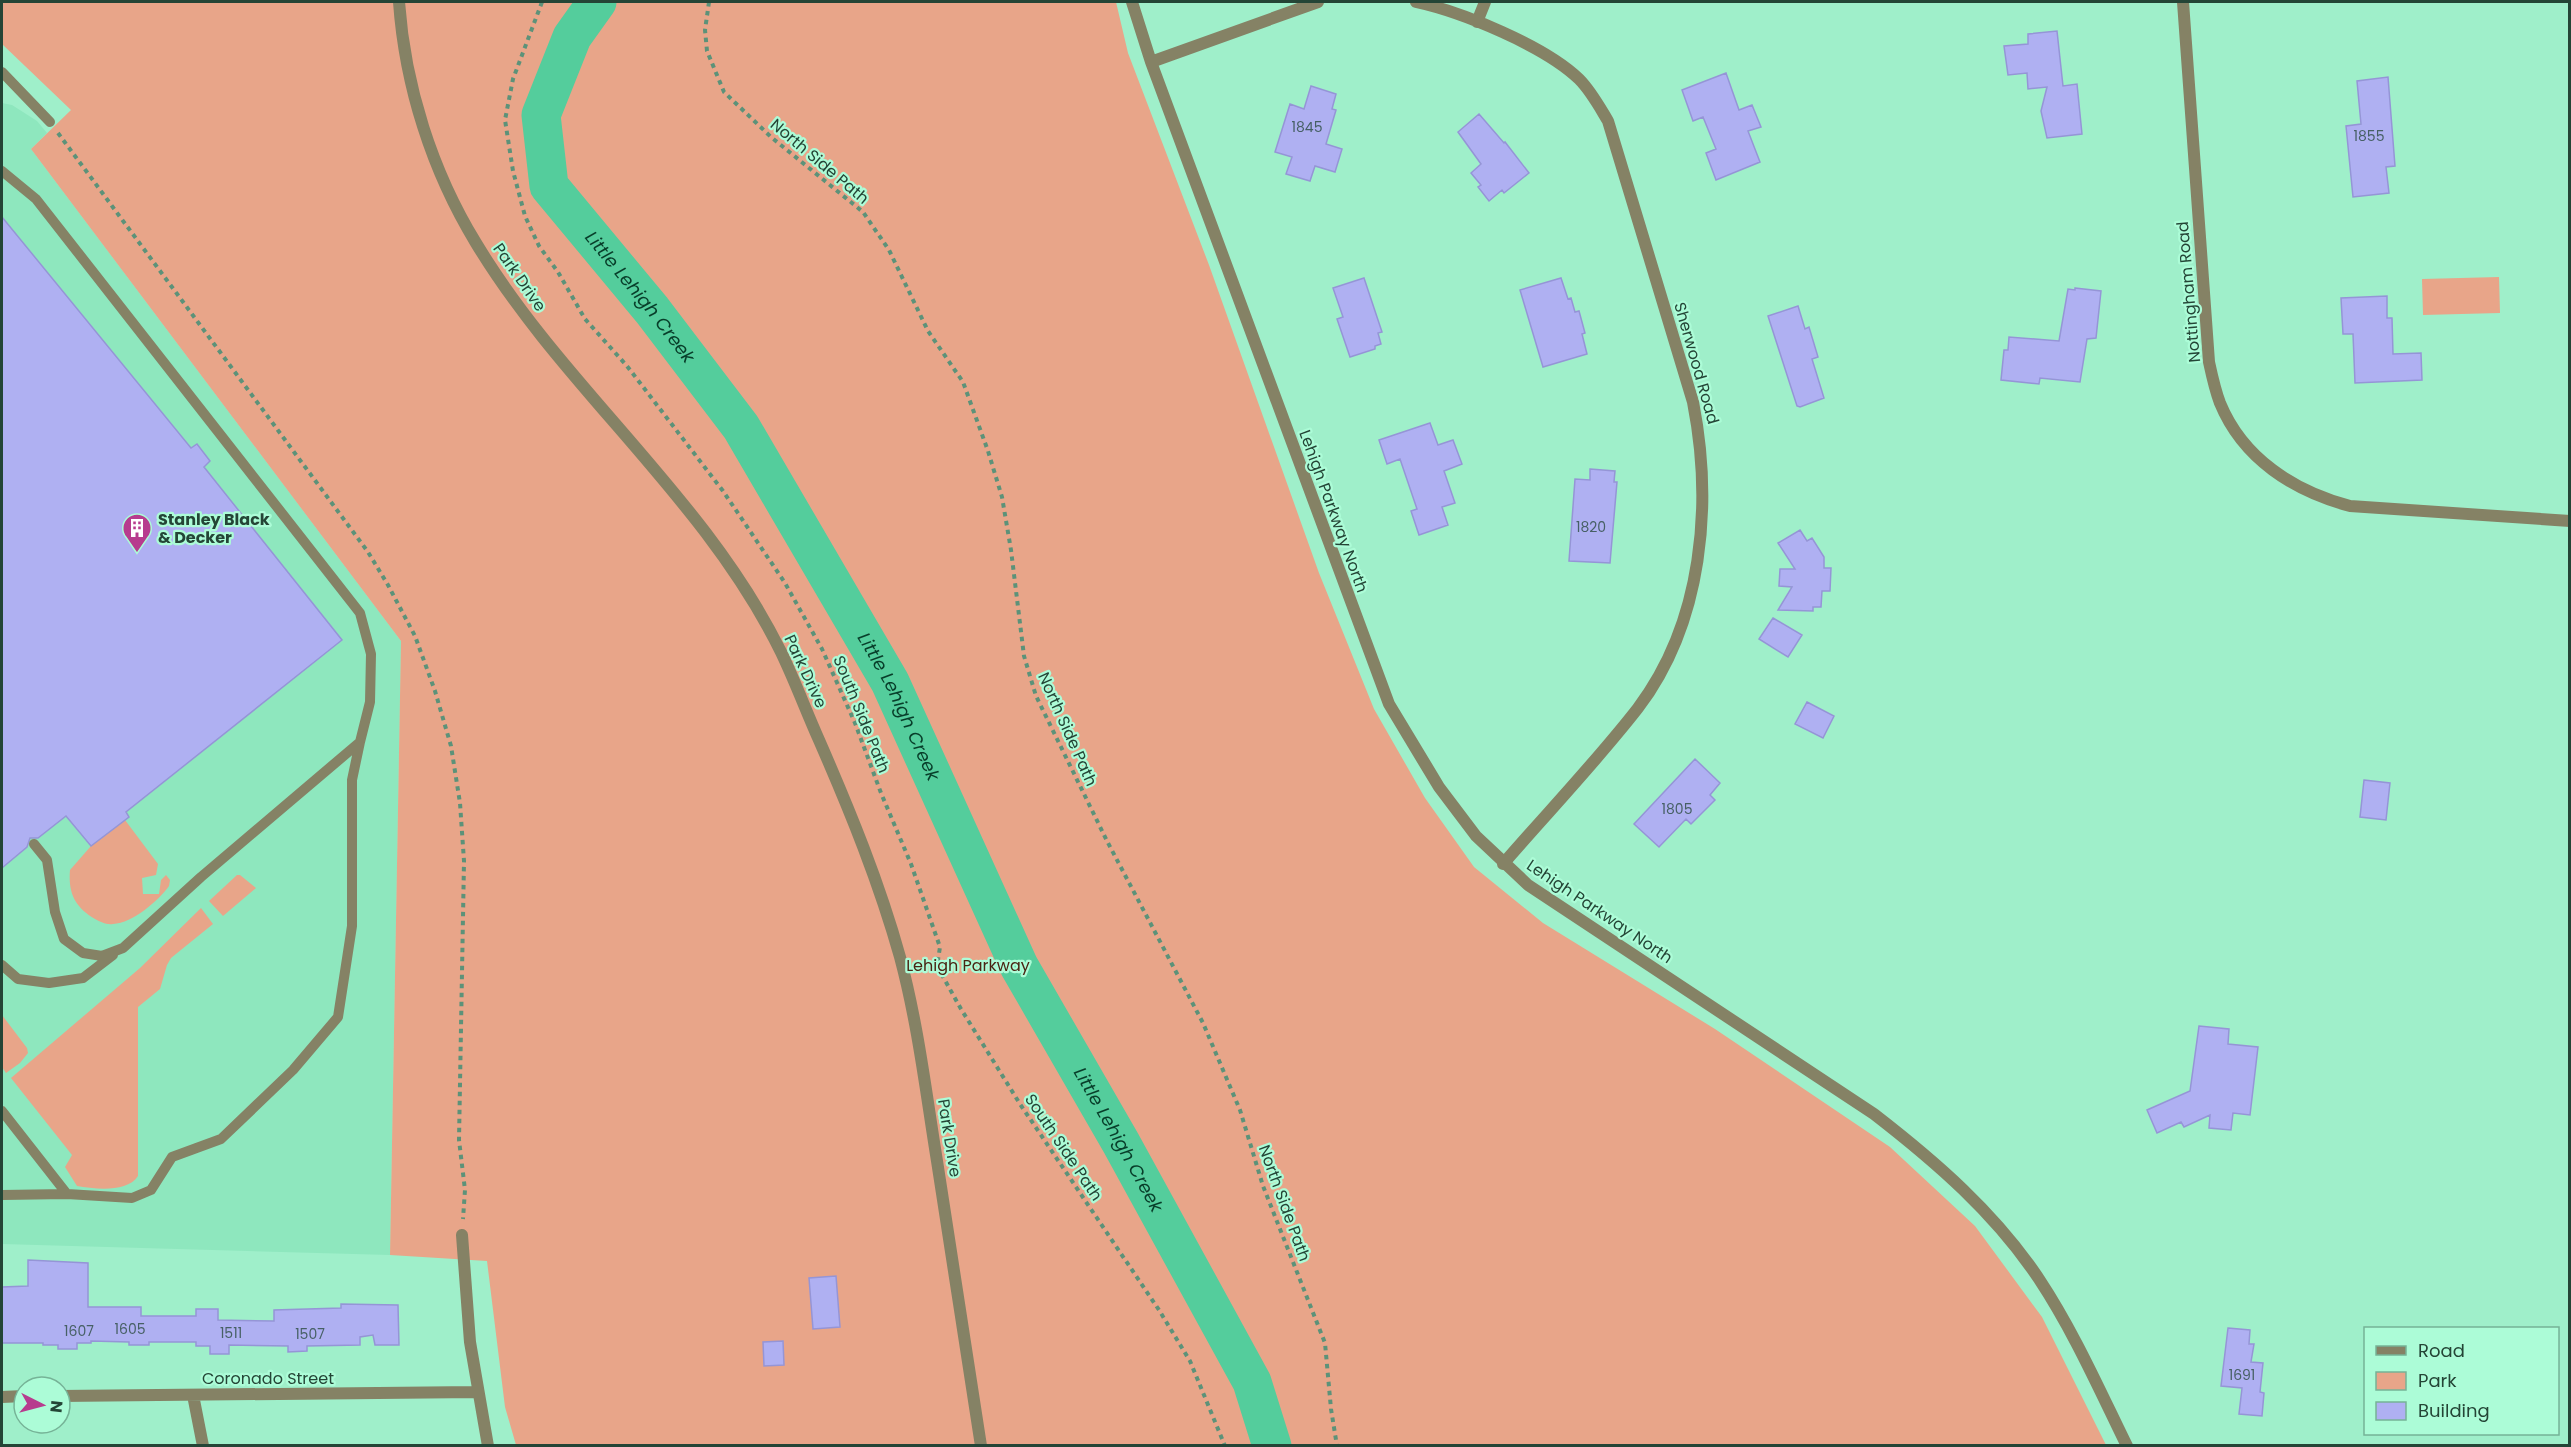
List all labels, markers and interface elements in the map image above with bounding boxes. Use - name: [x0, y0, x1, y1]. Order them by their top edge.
- street label: North Side Path: [765, 113, 874, 209]
- house number: 1845: [1292, 117, 1322, 137]
- house number: 1855: [2354, 126, 2384, 146]
- street label: Nottingham Road: [2171, 220, 2206, 363]
- water label: Little Lehigh Creek: [580, 226, 701, 369]
- street label: Park Drive: [488, 238, 552, 316]
- street label: Sherwood Road: [1668, 299, 1725, 427]
- street label: Lehigh Parkway North: [1293, 427, 1374, 596]
- place label: Stanley Black & Decker: [158, 508, 270, 549]
- building icon: Stanley Black & Decker: [121, 512, 153, 554]
- house number: 1820: [1576, 517, 1606, 537]
- water label: Little Lehigh Creek: [852, 628, 947, 785]
- street label: Park Drive: [778, 631, 833, 712]
- street label: South Side Path: [828, 652, 896, 776]
- street label: North Side Path: [1032, 669, 1103, 790]
- house number: 1805: [1662, 799, 1692, 819]
- street label: Lehigh Parkway North: [1522, 854, 1677, 969]
- park label: Lehigh Parkway: [906, 954, 1030, 977]
- water label: Little Lehigh Creek: [1068, 1062, 1170, 1217]
- street label: South Side Path: [1019, 1089, 1108, 1205]
- street label: Park Drive: [932, 1097, 967, 1179]
- street label: North Side Path: [1253, 1142, 1316, 1265]
- house number: 1605: [115, 1319, 145, 1339]
- house number: 1607: [64, 1321, 94, 1341]
- house number: 1511: [220, 1323, 242, 1343]
- house number: 1507: [295, 1324, 325, 1344]
- legend: [2364, 1327, 2559, 1435]
- text: Road: [2418, 1338, 2465, 1363]
- house number: 1691: [2229, 1365, 2255, 1385]
- street label: Coronado Street: [202, 1367, 334, 1390]
- text: Park: [2418, 1368, 2457, 1393]
- north arrow: [12, 1375, 72, 1435]
- text: Building: [2418, 1398, 2490, 1423]
- text: N: [44, 1399, 68, 1414]

